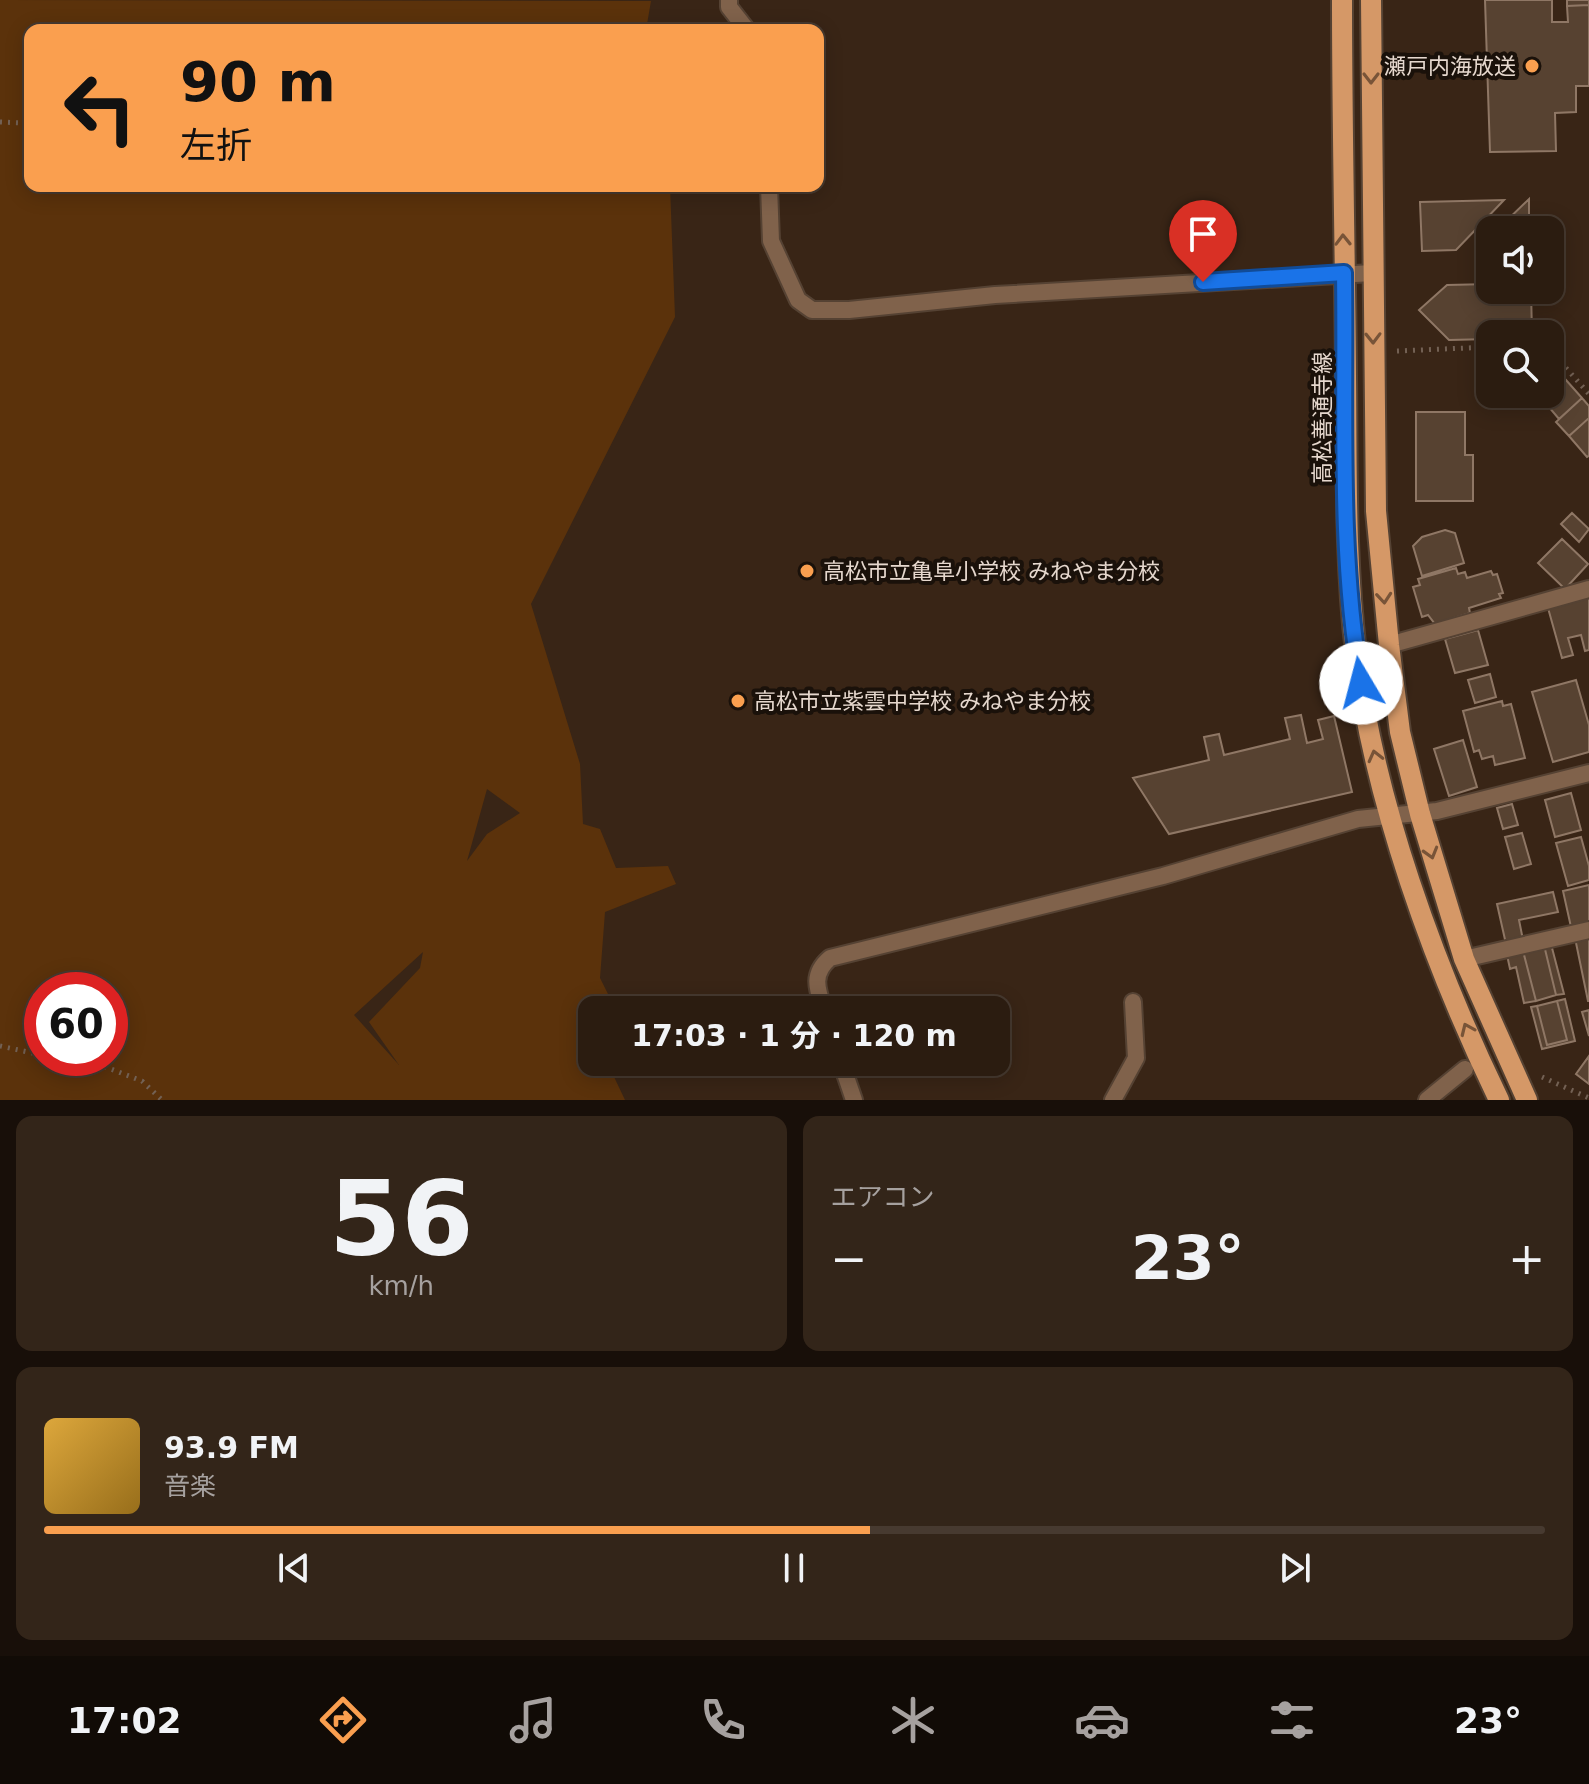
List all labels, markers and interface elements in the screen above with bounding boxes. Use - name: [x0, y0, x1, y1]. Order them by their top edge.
- text: 90 m: [180, 49, 336, 114]
- place label: 瀬戸内海放送: [1384, 54, 1516, 79]
- icon: left: [48, 56, 152, 160]
- marker: 瀬戸内海放送: [1523, 57, 1541, 75]
- one-way arrow: [1362, 72, 1380, 85]
- text: 左折: [180, 125, 252, 166]
- pin: [1169, 200, 1237, 282]
- icon: arrive: [1181, 212, 1225, 256]
- map controls: [1476, 216, 1564, 408]
- button: sound: [1476, 216, 1564, 304]
- one-way arrow: [1334, 233, 1352, 246]
- button: search: [1476, 320, 1564, 408]
- one-way arrow: [1365, 332, 1382, 345]
- street label: 高松善通寺線: [1310, 352, 1335, 484]
- place label: 高松市立亀阜小学校 みねやま分校: [823, 559, 1160, 584]
- marker: 高松市立亀阜小学校 みねやま分校: [798, 562, 816, 580]
- one-way arrow: [1376, 592, 1393, 605]
- position arrow: [1319, 641, 1403, 725]
- place label: 高松市立紫雲中学校 みねやま分校: [754, 689, 1091, 714]
- marker: 高松市立紫雲中学校 みねやま分校: [729, 692, 747, 710]
- one-way arrow: [1368, 750, 1385, 764]
- one-way arrow: [1422, 845, 1438, 859]
- speed limit sign: 60: [24, 972, 128, 1076]
- text: 17:03 · 1 分 · 120 m: [631, 1018, 957, 1053]
- one-way arrow: [1460, 1023, 1476, 1037]
- text: 56: [329, 1158, 474, 1280]
- text: エアコン: [831, 1182, 935, 1212]
- text: 23°: [1131, 1223, 1245, 1293]
- text: −: [831, 1233, 867, 1284]
- text: +: [1508, 1233, 1545, 1284]
- text: km/h: [368, 1271, 434, 1301]
- text: 93.9 FM: [164, 1430, 299, 1465]
- text: 音楽: [164, 1471, 216, 1501]
- icon: previous: [272, 1546, 316, 1590]
- icon: pause: [772, 1546, 816, 1590]
- icon: next: [1273, 1546, 1317, 1590]
- icon: directions: [315, 1692, 371, 1748]
- icon: music: [505, 1692, 561, 1748]
- icon: phone: [695, 1692, 751, 1748]
- icon: climate: [885, 1692, 941, 1748]
- icon: car: [1074, 1692, 1130, 1748]
- icon: filters: [1264, 1692, 1320, 1748]
- text: 17:02: [67, 1700, 181, 1741]
- text: 23°: [1454, 1700, 1522, 1741]

